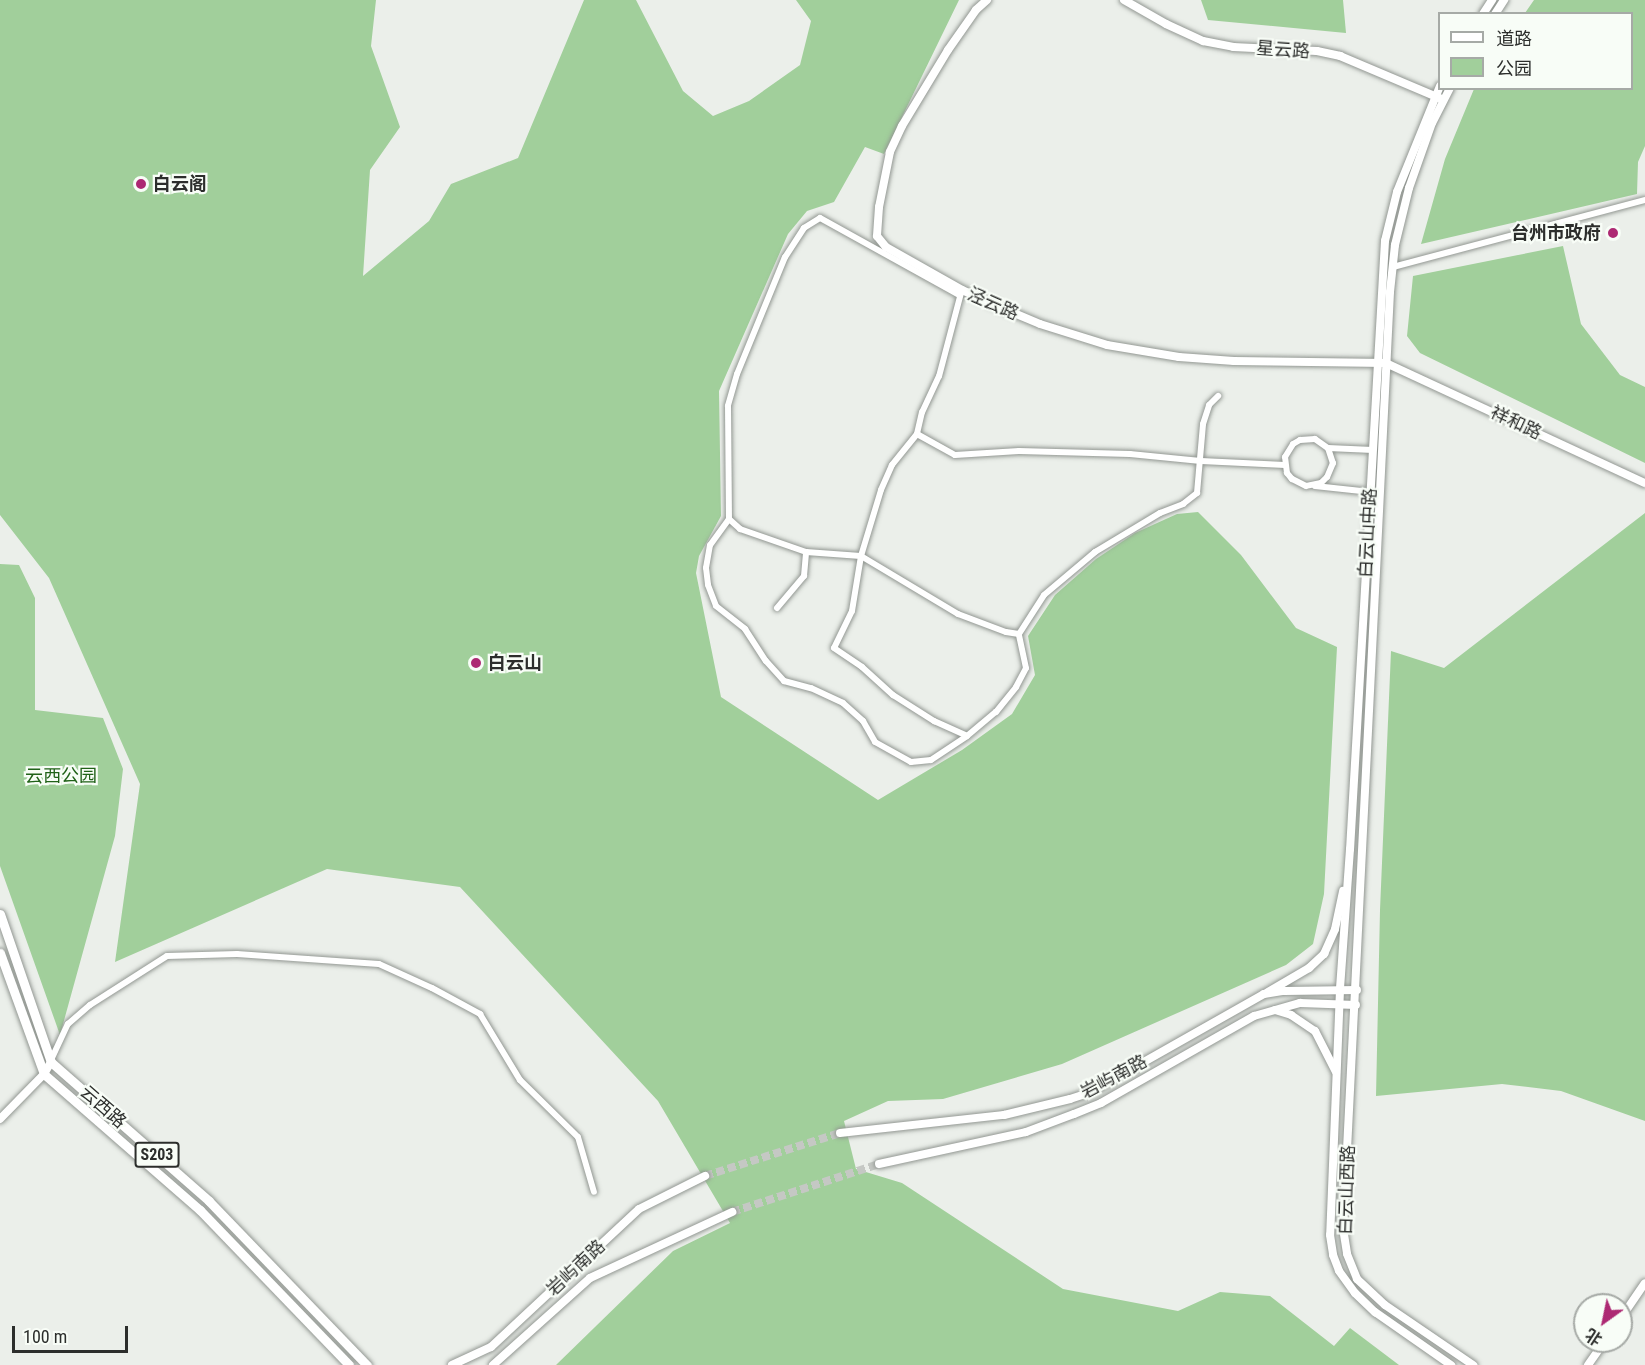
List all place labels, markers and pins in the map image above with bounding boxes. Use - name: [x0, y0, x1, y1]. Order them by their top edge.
- place label: 白云阁: [153, 173, 207, 195]
- marker: 白云阁: [134, 177, 148, 191]
- place label: 台州市政府: [1511, 222, 1601, 244]
- marker: 台州市政府: [1606, 226, 1620, 240]
- place label: 白云山: [488, 652, 542, 674]
- marker: 白云山: [469, 656, 483, 670]

